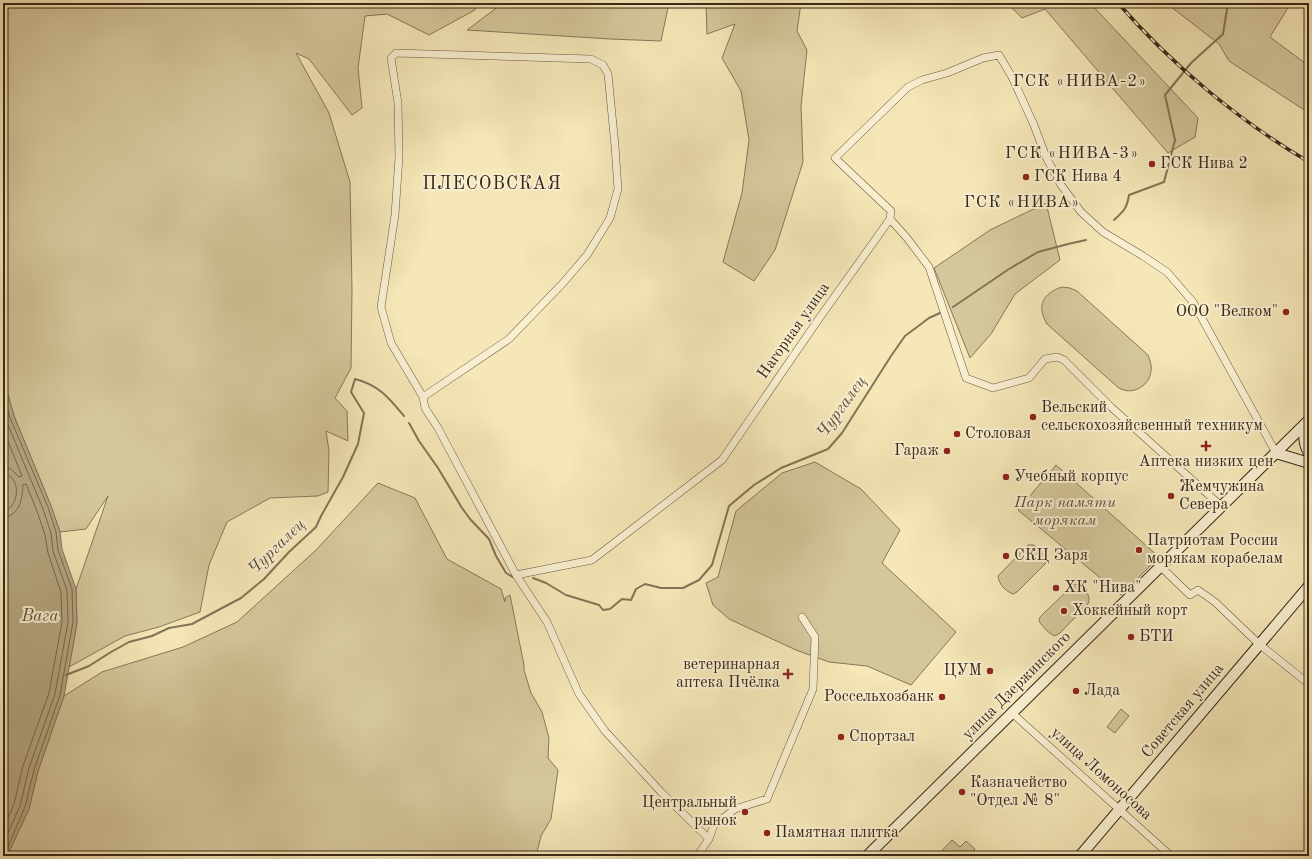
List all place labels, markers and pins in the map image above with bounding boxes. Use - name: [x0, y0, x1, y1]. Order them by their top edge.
- place label: ГСК Нива 2: [1160, 156, 1248, 172]
- marker: ГСК Нива 2: [1147, 159, 1157, 169]
- place label: ГСК Нива 4: [1034, 169, 1122, 185]
- marker: ГСК Нива 4: [1021, 172, 1031, 182]
- place label: ООО "Велком": [1176, 304, 1278, 320]
- marker: ООО "Велком": [1281, 307, 1291, 317]
- place label: Вельский сельскохозяйсвенный техникум: [1041, 400, 1263, 434]
- marker: Вельский сельскохозяйсвенный техникум: [1028, 412, 1038, 422]
- place label: Столовая: [965, 426, 1031, 442]
- marker: Столовая: [952, 429, 962, 439]
- marker: Аптека низких цен: [1201, 441, 1211, 451]
- place label: Гараж: [894, 443, 940, 459]
- marker: Гараж: [942, 446, 952, 456]
- place label: Аптека низких цен: [1139, 454, 1274, 470]
- place label: Учебный корпус: [1014, 469, 1128, 485]
- marker: Учебный корпус: [1001, 472, 1011, 482]
- place label: Жемчужина Севера: [1179, 479, 1265, 513]
- marker: Жемчужина Севера: [1166, 491, 1176, 501]
- place label: Патриотам России морякам корабелам: [1147, 533, 1283, 567]
- marker: Патриотам России морякам корабелам: [1134, 545, 1144, 555]
- place label: СКЦ Заря: [1014, 548, 1088, 564]
- marker: СКЦ Заря: [1001, 551, 1011, 561]
- place label: ХК "Нива": [1064, 580, 1142, 596]
- marker: ХК "Нива": [1051, 583, 1061, 593]
- place label: Хоккейный корт: [1072, 603, 1188, 619]
- marker: Хоккейный корт: [1059, 606, 1069, 616]
- place label: БТИ: [1139, 629, 1174, 645]
- marker: БТИ: [1126, 632, 1136, 642]
- place label: ветеринарная аптека Пчёлка: [676, 657, 780, 691]
- place label: ЦУМ: [943, 663, 982, 679]
- marker: ЦУМ: [985, 666, 995, 676]
- marker: ветеринарная аптека Пчёлка: [783, 669, 793, 679]
- place label: Лада: [1084, 683, 1120, 699]
- marker: Лада: [1071, 686, 1081, 696]
- place label: Россельхозбанк: [824, 689, 934, 705]
- marker: Россельхозбанк: [937, 692, 947, 702]
- place label: Спортзал: [849, 729, 915, 745]
- marker: Спортзал: [836, 732, 846, 742]
- place label: Казначейство "Отдел № 8": [970, 775, 1067, 809]
- marker: Казначейство "Отдел № 8": [957, 787, 967, 797]
- place label: Центральный рынок: [642, 795, 737, 829]
- marker: Центральный рынок: [740, 807, 750, 817]
- place label: Памятная плитка: [775, 825, 899, 841]
- marker: Памятная плитка: [762, 828, 772, 838]

